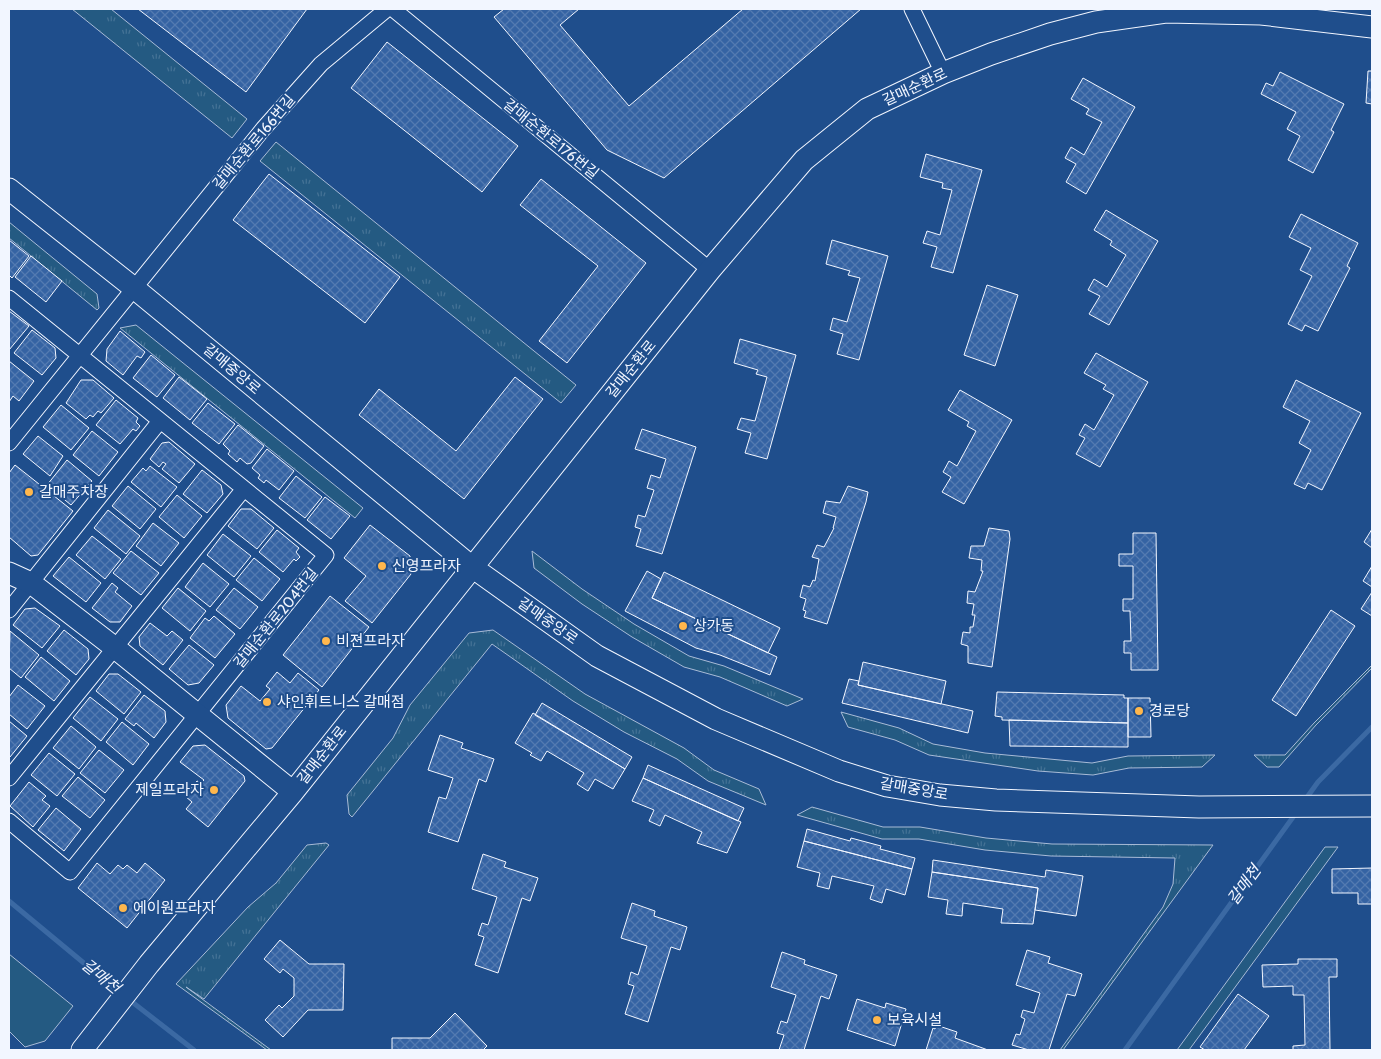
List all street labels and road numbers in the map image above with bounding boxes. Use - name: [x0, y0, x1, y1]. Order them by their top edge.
- street label: 갈매순환로: [880, 64, 950, 110]
- street label: 갈매순환로166번길: [209, 91, 299, 193]
- street label: 갈매순환로176번길: [500, 95, 602, 183]
- street label: 갈매순환로: [602, 337, 660, 401]
- street label: 갈매중앙로: [200, 340, 264, 398]
- street label: 갈매순환로204번길: [230, 564, 322, 672]
- street label: 갈매중앙로: [515, 594, 581, 648]
- street label: 갈매순환로: [294, 722, 350, 788]
- street label: 갈매중앙로: [878, 774, 950, 804]

